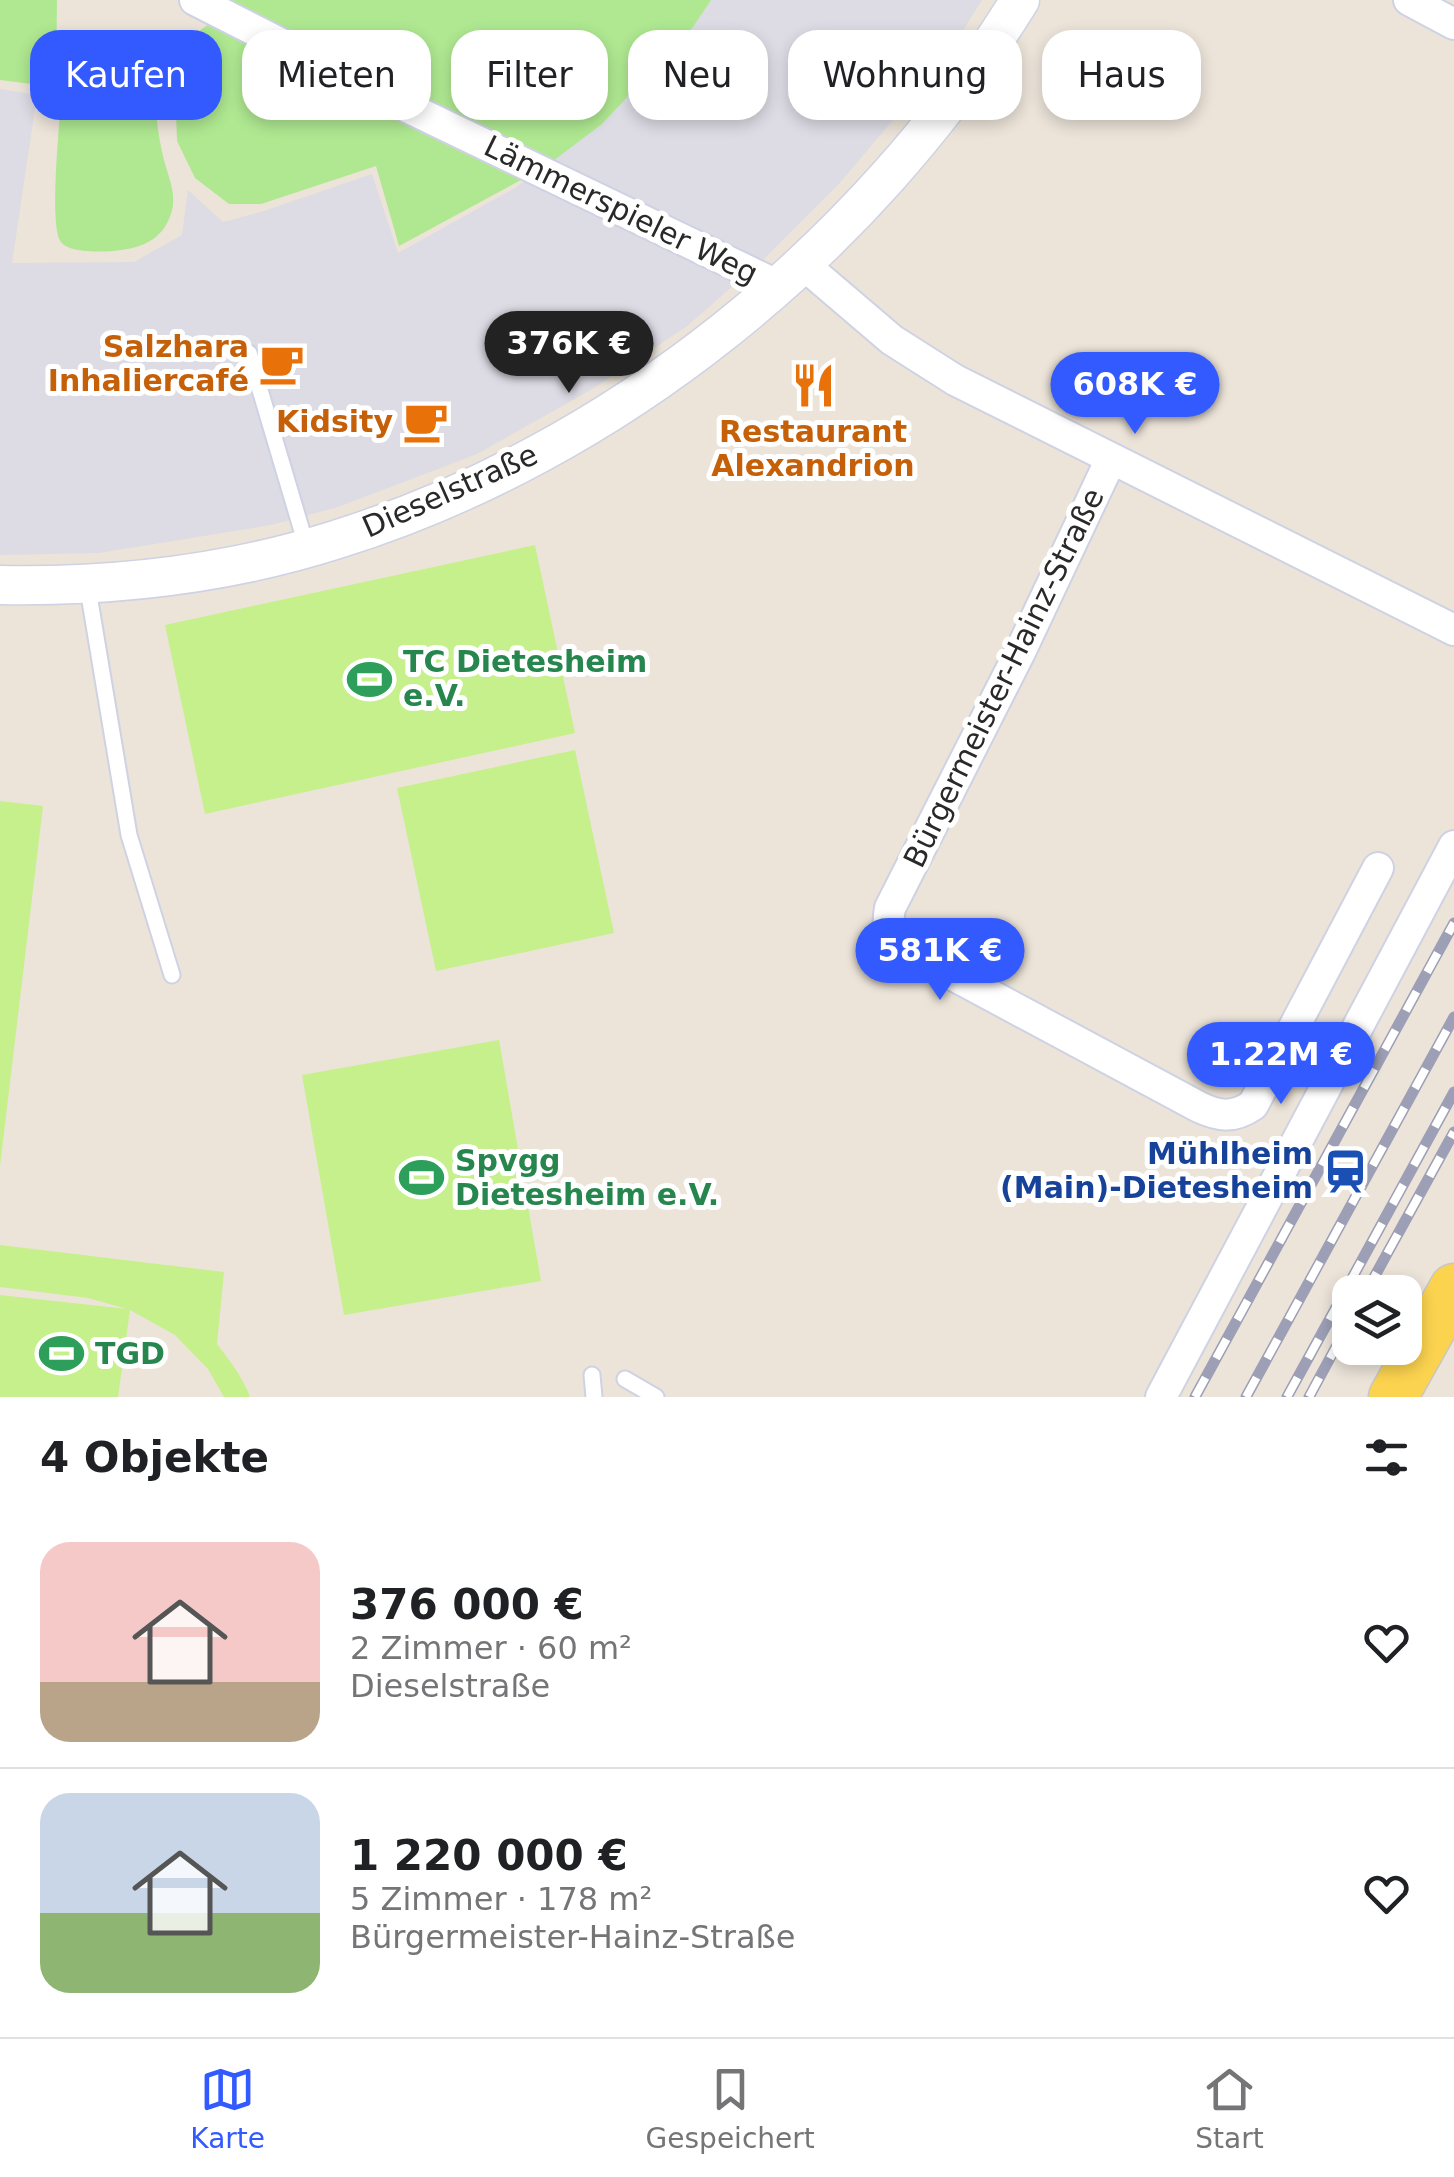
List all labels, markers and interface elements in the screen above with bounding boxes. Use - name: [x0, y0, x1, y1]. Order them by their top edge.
- chip: Kaufen: [30, 30, 222, 120]
- chip: Mieten: [242, 30, 431, 120]
- chip: Filter: [451, 30, 608, 120]
- chip: Neu: [628, 30, 768, 120]
- chip: Wohnung: [788, 30, 1022, 120]
- chip: Haus: [1042, 30, 1201, 120]
- street label: Lämmerspieler Weg: [479, 128, 764, 291]
- pin: 376K €: [488, 311, 650, 396]
- text: 376K €: [507, 324, 632, 362]
- place label: Salzhara Inhaliercafé: [48, 329, 249, 398]
- cafe icon: Salzhara Inhaliercafé: [258, 340, 306, 388]
- pin: 608K €: [1054, 352, 1216, 437]
- restaurant icon: Restaurant Alexandrion: [789, 361, 837, 409]
- text: 608K €: [1073, 365, 1198, 403]
- cafe icon: Kidsity: [402, 398, 450, 446]
- place label: Kidsity: [276, 404, 393, 439]
- place label: Restaurant Alexandrion: [711, 414, 915, 483]
- street label: Dieselstraße: [357, 436, 543, 545]
- street label: Bürgermeister-Hainz-Straße: [896, 482, 1111, 873]
- place label: TC Dietesheim e.V.: [403, 644, 647, 713]
- sports icon: TC Dietesheim e.V.: [346, 655, 394, 703]
- pin: 581K €: [859, 918, 1021, 1003]
- text: 581K €: [878, 931, 1003, 969]
- pin: 1.22M €: [1189, 1022, 1373, 1107]
- text: 1.22M €: [1209, 1035, 1353, 1073]
- place label: Mühlheim (Main)-Dietesheim: [1000, 1136, 1313, 1205]
- place label: Spvgg Dietesheim e.V.: [455, 1143, 719, 1212]
- station icon: Mühlheim (Main)-Dietesheim: [1322, 1147, 1370, 1195]
- sports icon: Spvgg Dietesheim e.V.: [398, 1154, 446, 1202]
- map controls: [1332, 1275, 1422, 1365]
- button: layers: [1332, 1275, 1422, 1365]
- sports icon: TGD: [38, 1330, 86, 1378]
- place label: TGD: [95, 1336, 165, 1371]
- icon: filters: [1359, 1430, 1414, 1485]
- text: 4 Objekte: [40, 1433, 269, 1482]
- text: 376 000 €: [350, 1580, 584, 1629]
- icon: home: [120, 1582, 240, 1702]
- icon: heart: [1359, 1615, 1414, 1670]
- text: 2 Zimmer · 60 m²: [350, 1629, 632, 1667]
- text: Dieselstraße: [350, 1667, 550, 1705]
- text: 1 220 000 €: [350, 1831, 628, 1880]
- icon: home: [120, 1833, 240, 1953]
- icon: heart: [1359, 1866, 1414, 1921]
- text: 5 Zimmer · 178 m²: [350, 1880, 652, 1918]
- text: Bürgermeister-Hainz-Straße: [350, 1918, 795, 1956]
- tab: Karte: [190, 2062, 265, 2155]
- tab: Gespeichert: [646, 2062, 815, 2155]
- tab: Start: [1195, 2062, 1264, 2155]

